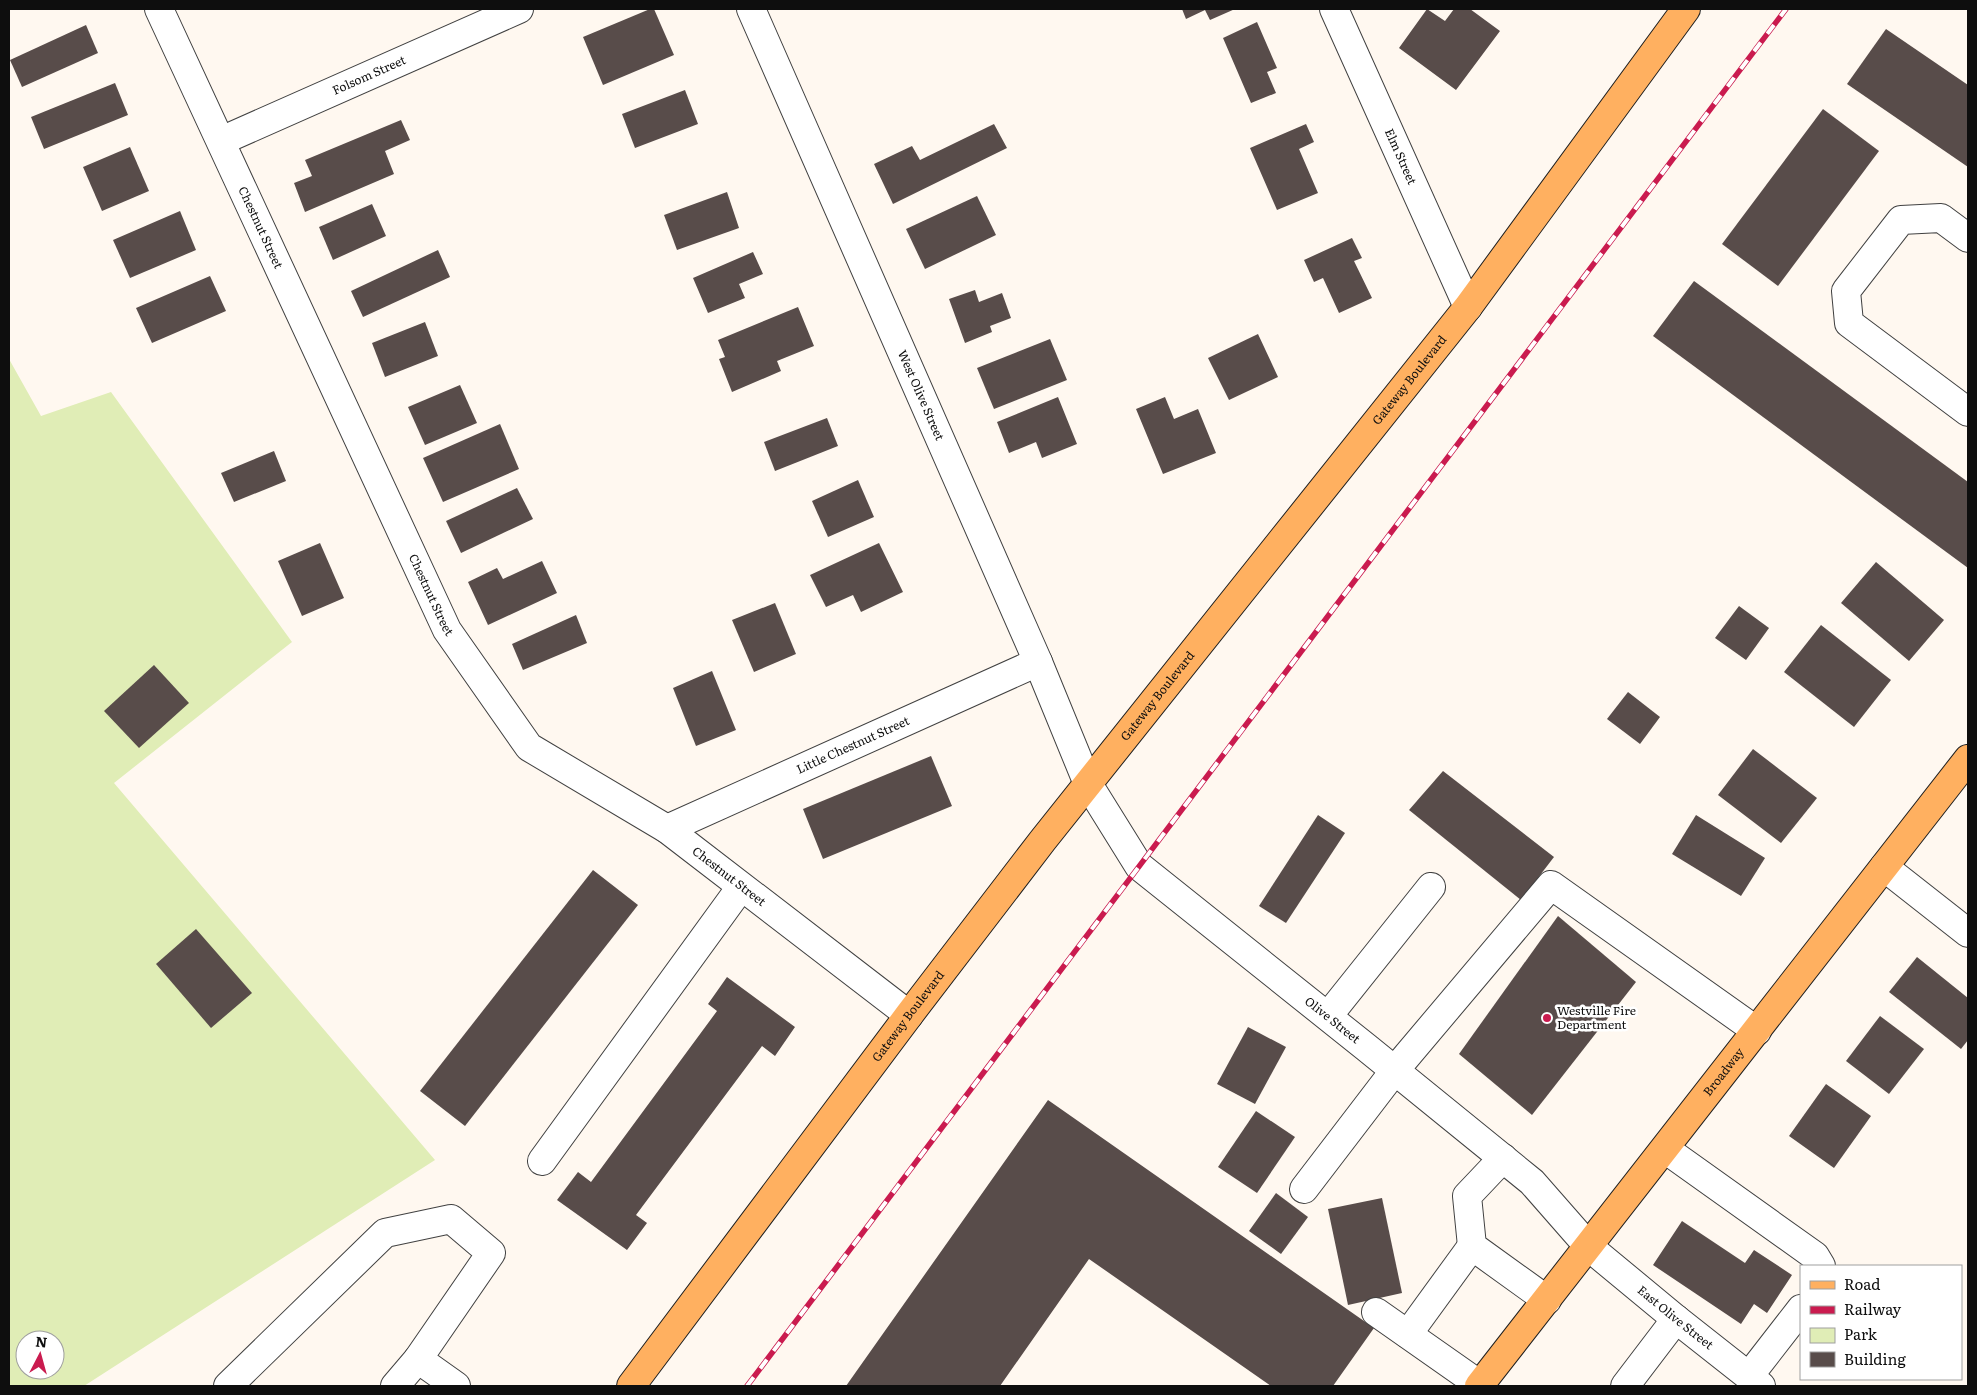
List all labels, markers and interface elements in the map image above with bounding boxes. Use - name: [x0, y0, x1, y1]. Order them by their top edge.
- street label: Folsom Street: [329, 50, 408, 99]
- street label: Elm Street: [1381, 125, 1422, 188]
- street label: Chestnut Street: [234, 183, 288, 271]
- street label: Gateway Boulevard: [1367, 331, 1451, 428]
- street label: West Olive Street: [894, 347, 950, 443]
- street label: Chestnut Street: [405, 551, 459, 639]
- street label: Gateway Boulevard: [1116, 646, 1199, 744]
- street label: Little Chestnut Street: [793, 711, 912, 778]
- street label: Chestnut Street: [689, 842, 770, 910]
- street label: Gateway Boulevard: [867, 966, 948, 1065]
- street label: Olive Street: [1301, 992, 1365, 1047]
- place label: Westville Fire Department: [1557, 1001, 1636, 1033]
- marker: Westville Fire Department: [1541, 1012, 1553, 1024]
- street label: Broadway: [1698, 1043, 1748, 1100]
- legend: [1800, 1265, 1962, 1380]
- text: Road: [1844, 1272, 1880, 1295]
- street label: East Olive Street: [1634, 1281, 1718, 1353]
- text: Railway: [1844, 1297, 1902, 1320]
- text: Park: [1844, 1322, 1878, 1345]
- north arrow: [15, 1330, 65, 1380]
- text: N: [35, 1331, 49, 1352]
- text: Building: [1844, 1347, 1906, 1370]

